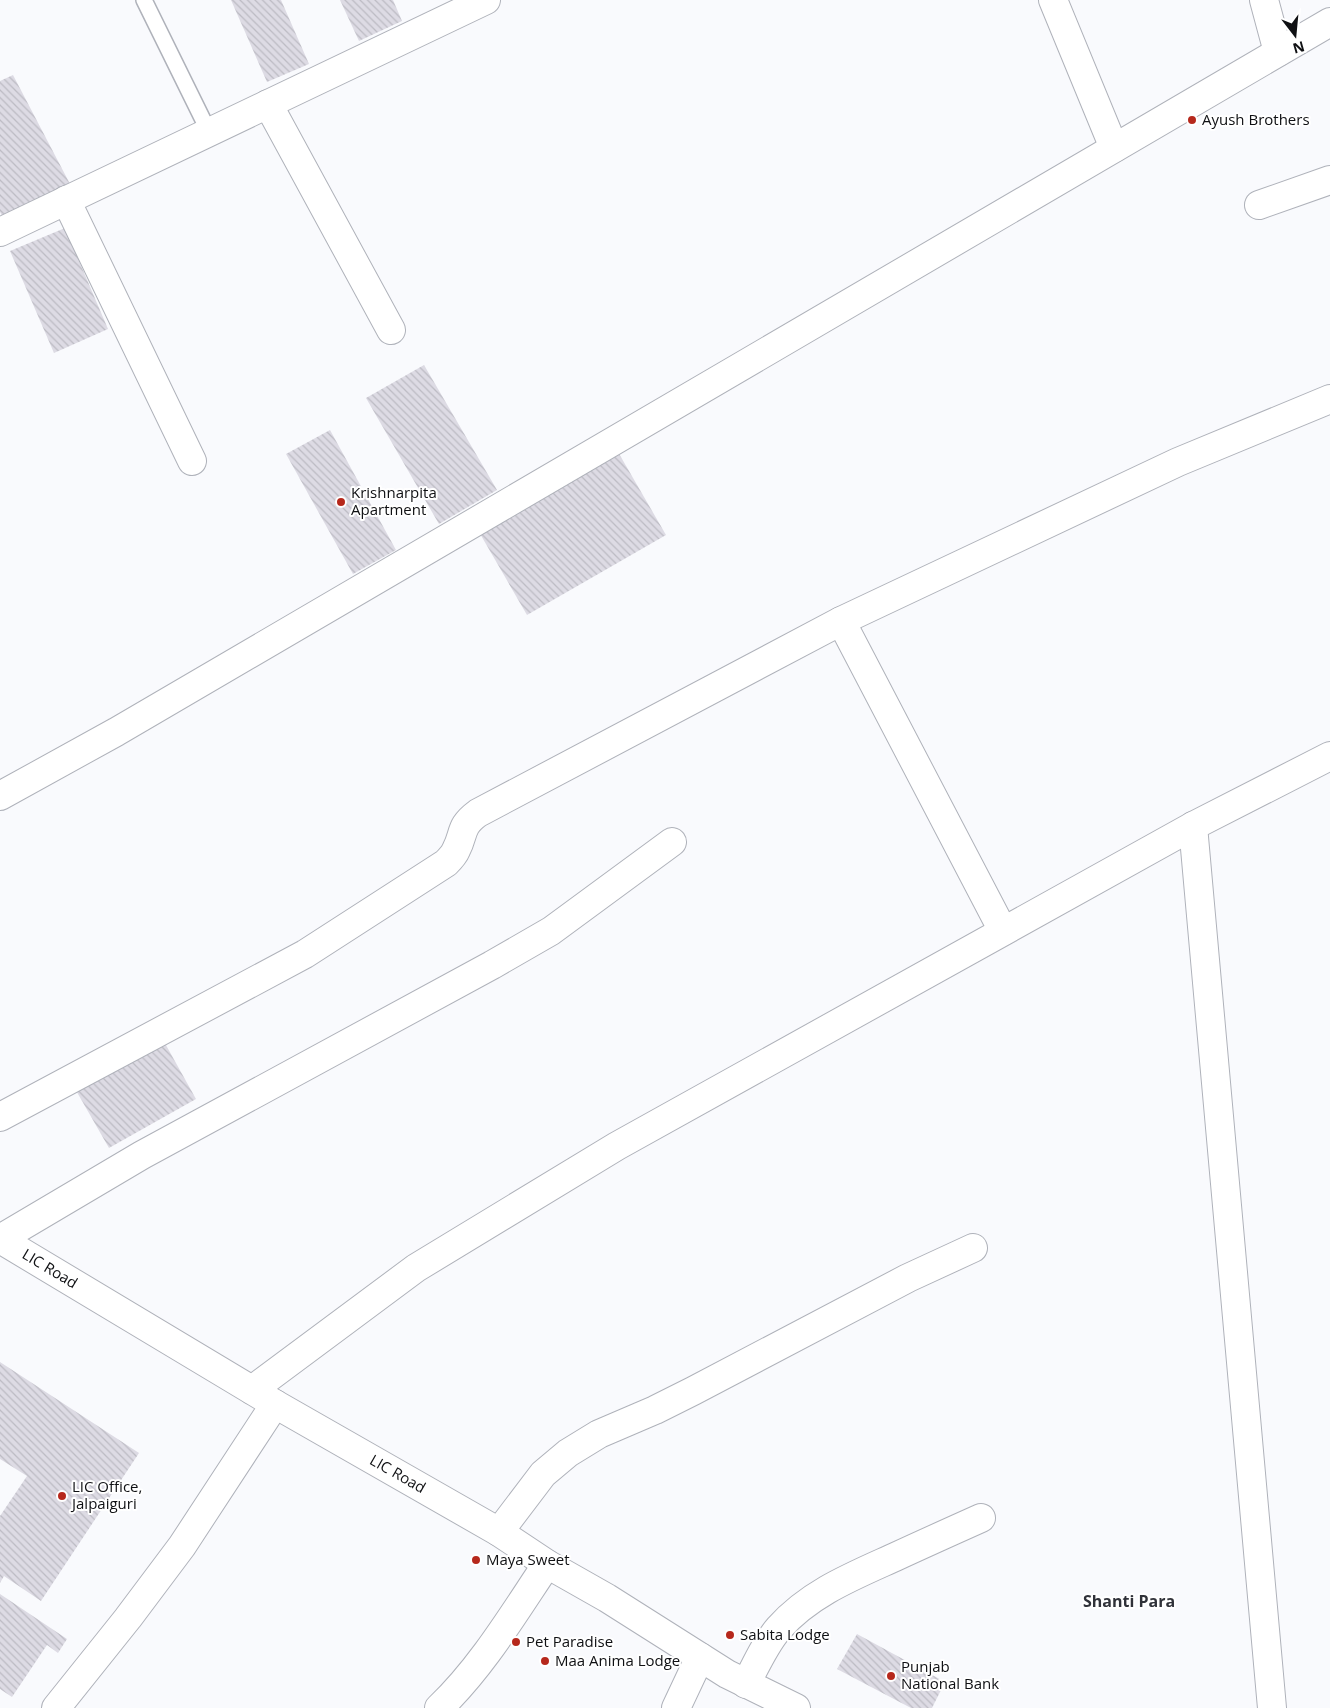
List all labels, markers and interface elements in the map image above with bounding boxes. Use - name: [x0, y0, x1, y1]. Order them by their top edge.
- north arrow: [1270, 10, 1320, 60]
- text: N: [1291, 37, 1307, 59]
- place label: Ayush Brothers: [1202, 109, 1310, 129]
- marker: Ayush Brothers: [1186, 114, 1198, 126]
- place label: Krishnarpita Apartment: [351, 482, 437, 519]
- marker: Krishnarpita Apartment: [335, 496, 347, 508]
- street label: LIC Road: [19, 1244, 82, 1292]
- street label: LIC Road: [367, 1449, 430, 1497]
- place label: LIC Office, Jalpaiguri: [70, 1476, 142, 1513]
- marker: LIC Office, Jalpaiguri: [56, 1490, 68, 1502]
- place label: Maya Sweet: [486, 1549, 570, 1569]
- marker: Maya Sweet: [470, 1554, 482, 1566]
- district label: Shanti Para: [1083, 1590, 1175, 1612]
- place label: Sabita Lodge: [740, 1624, 830, 1644]
- marker: Sabita Lodge: [724, 1629, 736, 1641]
- place label: Pet Paradise: [526, 1631, 613, 1651]
- marker: Pet Paradise: [510, 1636, 522, 1648]
- place label: Maa Anima Lodge: [555, 1650, 680, 1670]
- marker: Maa Anima Lodge: [539, 1655, 551, 1667]
- place label: Punjab National Bank: [901, 1656, 999, 1693]
- marker: Punjab National Bank: [885, 1670, 897, 1682]

